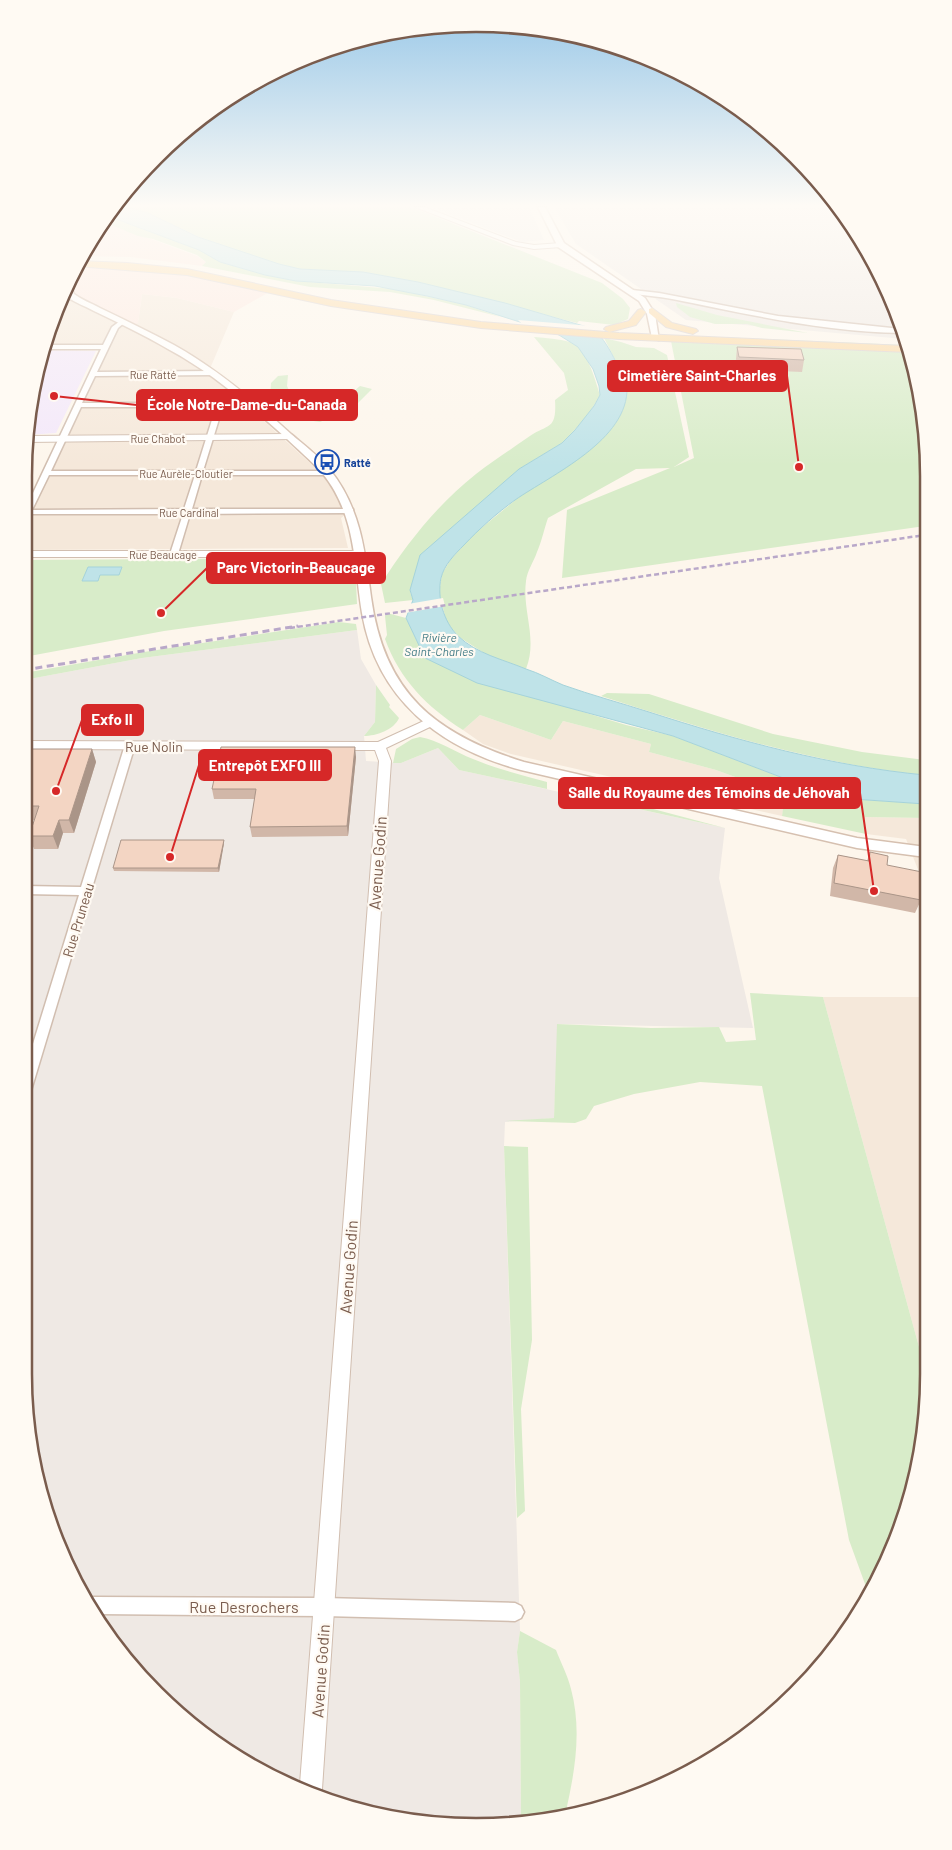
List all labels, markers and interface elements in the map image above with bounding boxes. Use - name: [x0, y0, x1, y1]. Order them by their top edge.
- callout: Cimetière Saint-Charles: [608, 361, 787, 391]
- text: Cimetière Saint-Charles: [618, 366, 777, 384]
- street label: Rue Ratté: [130, 368, 176, 381]
- callout: École Notre-Dame-du-Canada: [137, 390, 357, 420]
- text: École Notre-Dame-du-Canada: [147, 395, 347, 413]
- street label: Rue Chabot: [131, 432, 185, 445]
- bus stop icon: Ratté: [314, 449, 340, 475]
- place label: Ratté: [344, 456, 371, 469]
- street label: Rue Aurèle-Cloutier: [139, 467, 233, 480]
- street label: Rue Cardinal: [159, 506, 219, 519]
- street label: Rue Beaucage: [129, 548, 197, 561]
- callout: Parc Victorin-Beaucage: [207, 553, 385, 583]
- text: Parc Victorin-Beaucage: [217, 558, 375, 576]
- water label: Rivière Saint-Charles: [404, 630, 474, 658]
- callout: Exfo II: [82, 705, 143, 735]
- text: Exfo II: [91, 710, 133, 728]
- street label: Rue Nolin: [125, 738, 183, 755]
- callout: Entrepôt EXFO III: [199, 750, 331, 780]
- text: Entrepôt EXFO III: [209, 756, 321, 774]
- callout: Salle du Royaume des Témoins de Jéhovah: [559, 778, 860, 808]
- text: Salle du Royaume des Témoins de Jéhovah: [568, 783, 850, 801]
- street label: Avenue Godin: [364, 815, 390, 911]
- street label: Rue Pruneau: [59, 881, 97, 959]
- street label: Avenue Godin: [335, 1219, 361, 1315]
- street label: Rue Desrochers: [189, 1597, 299, 1616]
- street label: Avenue Godin: [307, 1623, 333, 1719]

